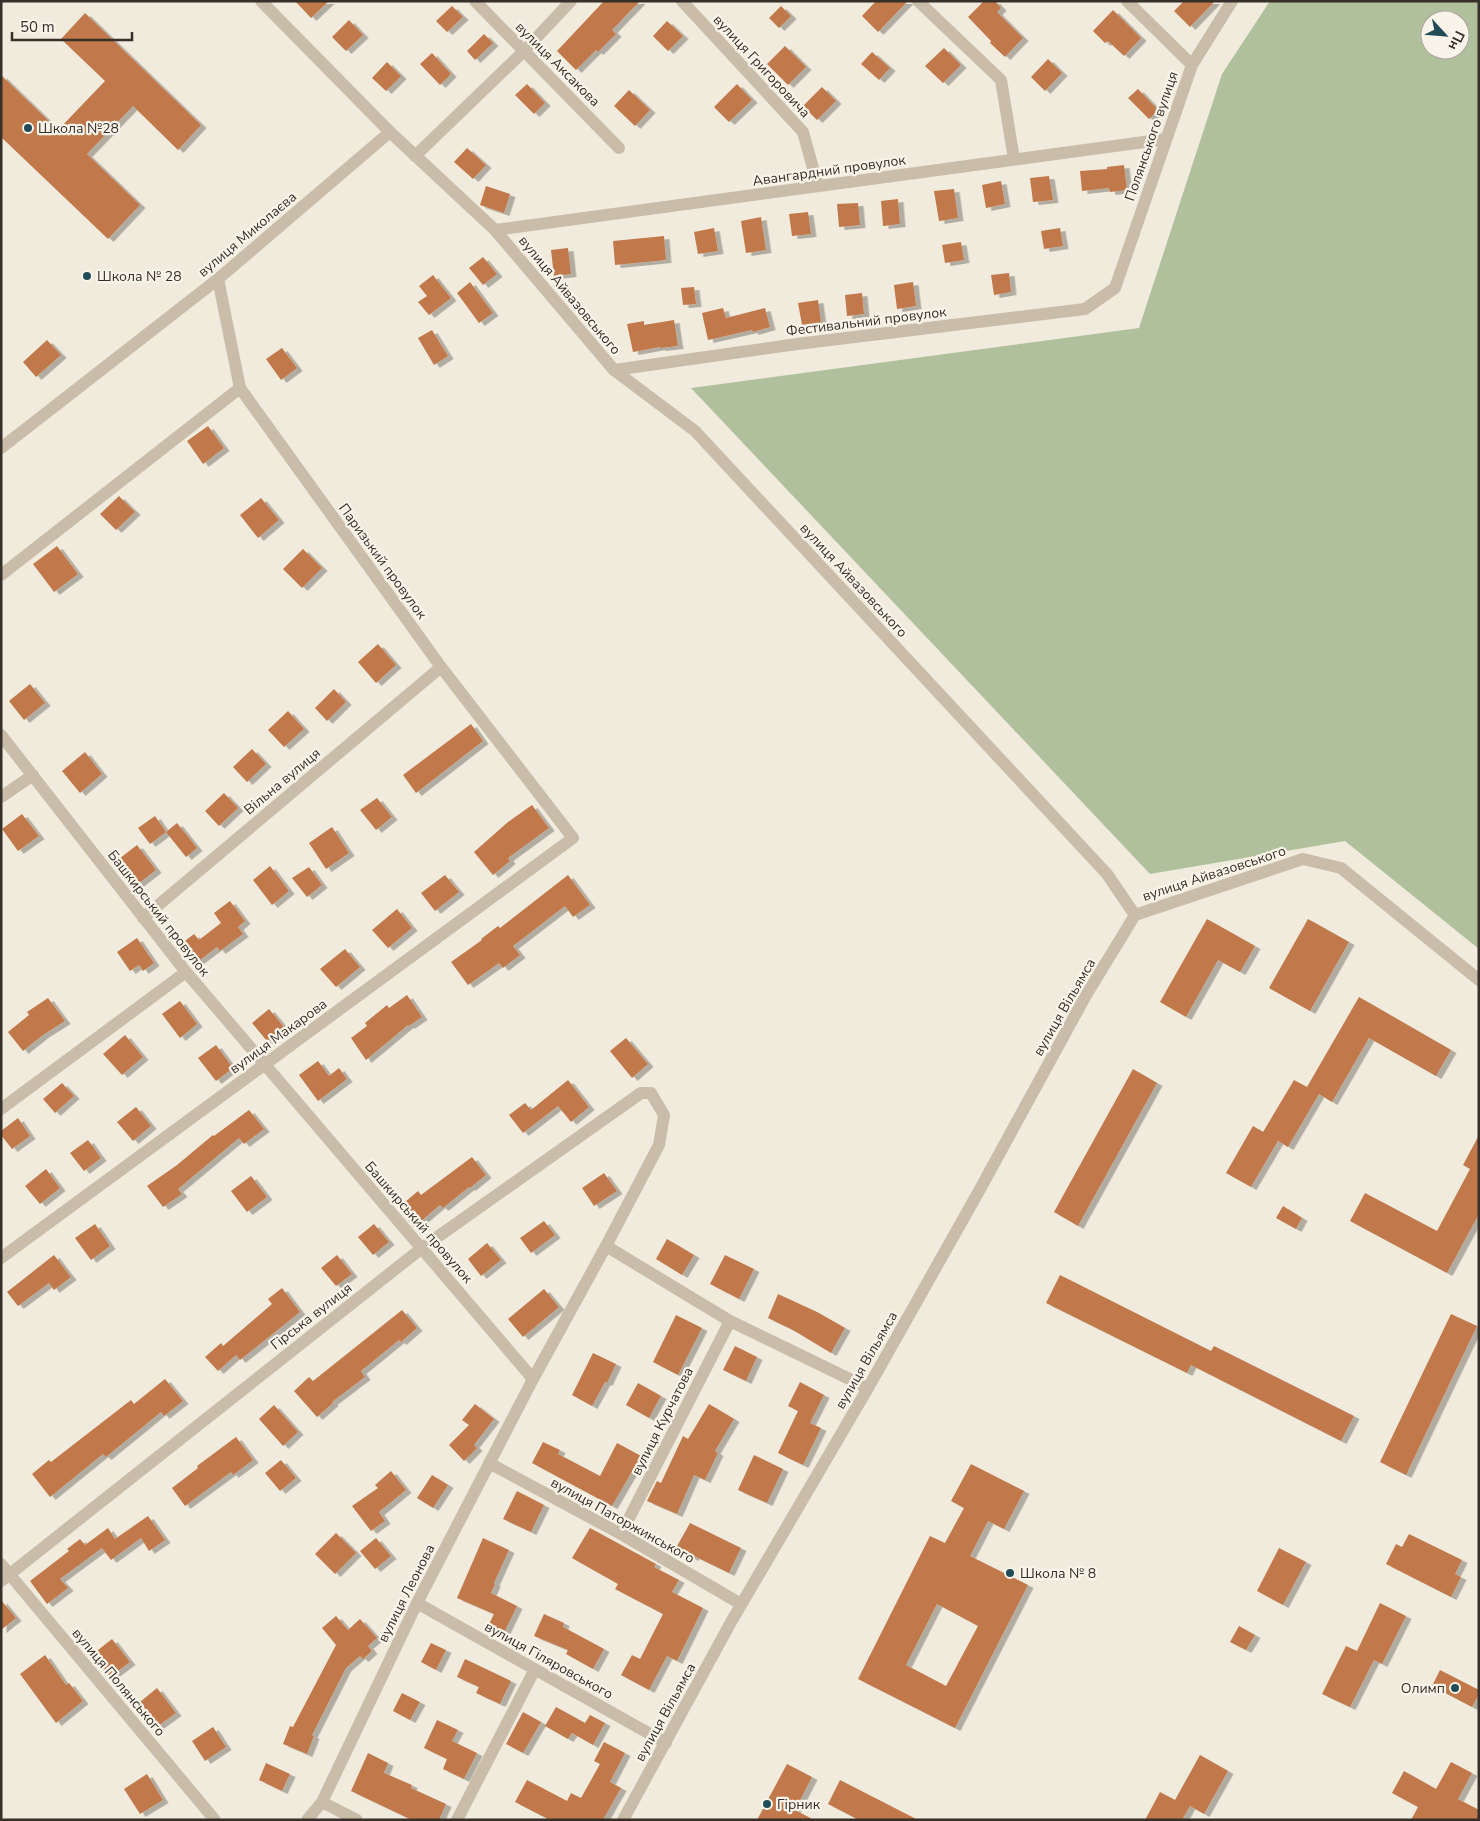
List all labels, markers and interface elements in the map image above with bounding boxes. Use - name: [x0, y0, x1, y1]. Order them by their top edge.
- scale bar: [12, 10, 132, 42]
- north arrow: [1420, 10, 1470, 60]
- street label: вулиця Григоровича: [709, 11, 814, 122]
- text: 50 m: [20, 17, 55, 37]
- street label: вулиця Аксакова: [511, 18, 604, 111]
- text: Пн: [1443, 28, 1469, 53]
- street label: Полянського вулиця: [1120, 69, 1183, 204]
- place label: Школа №28: [38, 119, 119, 138]
- marker: Школа №28: [22, 122, 34, 134]
- street label: Авангардний провулок: [751, 150, 907, 191]
- street label: вулиця Миколаєва: [194, 187, 301, 281]
- street label: вулиця Айвазовського: [514, 232, 625, 359]
- place label: Школа № 28: [97, 267, 182, 286]
- marker: Школа № 28: [81, 270, 93, 282]
- street label: Фестивальний провулок: [785, 302, 948, 341]
- street label: Паризький провулок: [334, 500, 431, 623]
- street label: вулиця Айвазовського: [796, 519, 912, 642]
- street label: Вільна вулиця: [240, 744, 325, 819]
- street label: вулиця Айвазовського: [1140, 841, 1288, 906]
- street label: Башкирський провулок: [103, 846, 214, 981]
- street label: вулиця Вільямса: [1029, 955, 1100, 1060]
- street label: вулиця Макарова: [226, 995, 331, 1078]
- street label: Башкирський провулок: [360, 1157, 477, 1288]
- street label: Гірська вулиця: [267, 1279, 356, 1354]
- street label: вулиця Вільямса: [831, 1308, 902, 1413]
- street label: вулиця Курчатова: [627, 1364, 698, 1479]
- street label: вулиця Паторжинського: [547, 1473, 698, 1568]
- street label: вулиця Леонова: [374, 1541, 439, 1645]
- place label: Школа № 8: [1020, 1564, 1096, 1583]
- marker: Школа № 8: [1004, 1567, 1016, 1579]
- street label: вулиця Гіляровського: [481, 1617, 616, 1704]
- street label: вулиця Полянського: [68, 1624, 170, 1741]
- street label: вулиця Вільямса: [631, 1660, 700, 1765]
- place label: Олимп: [1401, 1679, 1445, 1698]
- marker: Олимп: [1449, 1682, 1461, 1694]
- place label: Гірник: [777, 1795, 821, 1814]
- marker: Гірник: [761, 1798, 773, 1810]

